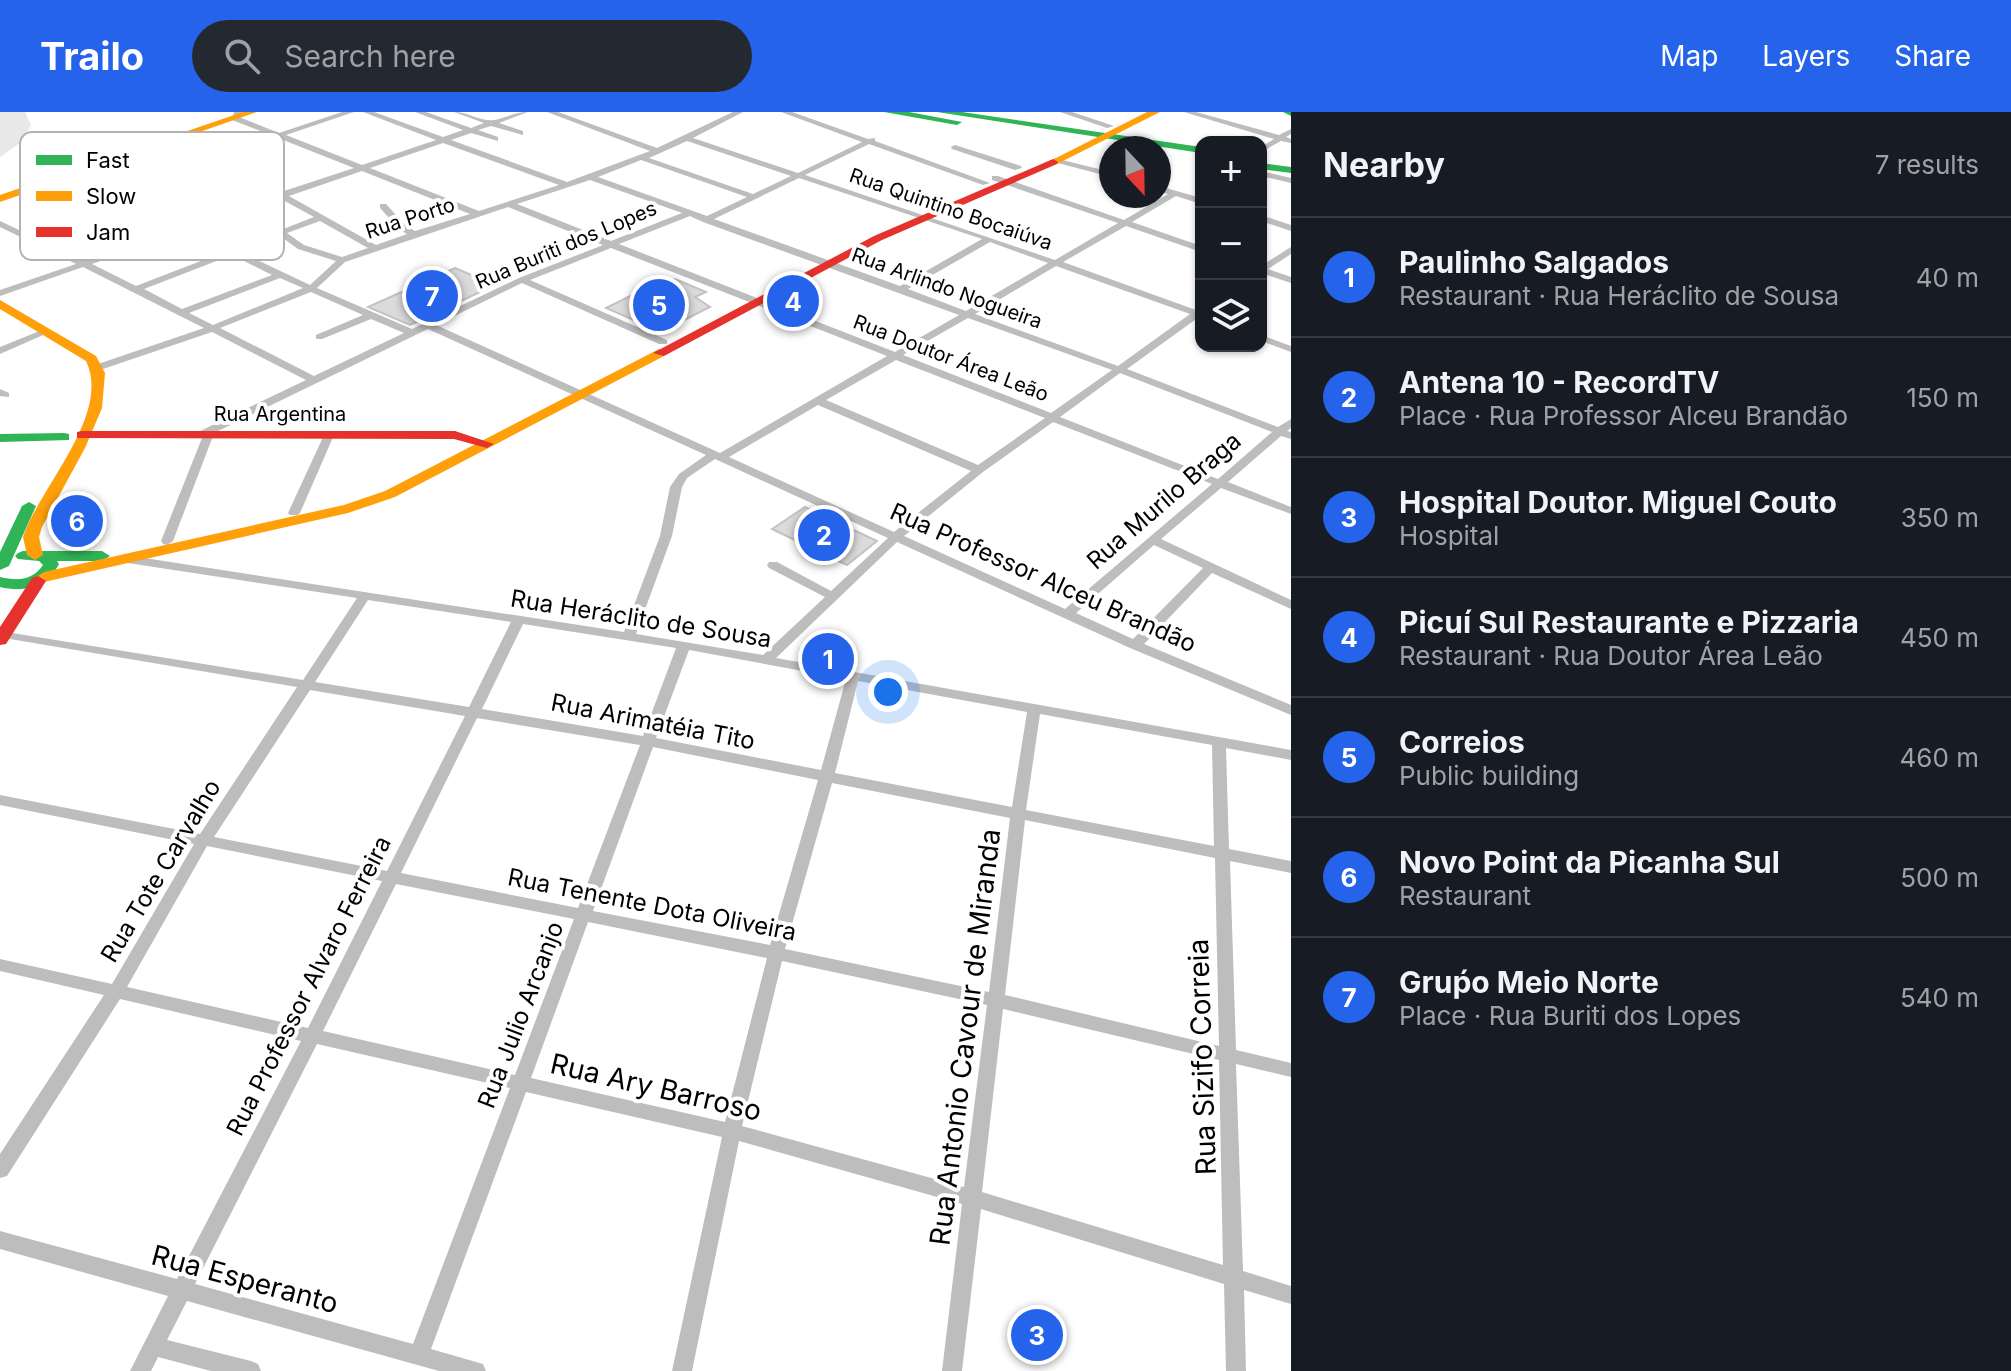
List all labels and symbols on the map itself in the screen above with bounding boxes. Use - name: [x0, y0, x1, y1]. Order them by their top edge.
- legend: [20, 132, 284, 260]
- north arrow: [1099, 136, 1171, 208]
- text: Fast: [86, 147, 130, 173]
- street label: Rua Quintino Bocaiúva: [846, 163, 1056, 255]
- text: Slow: [86, 183, 136, 209]
- street label: Rua Porto: [362, 192, 458, 244]
- street label: Rua Buriti dos Lopes: [472, 196, 660, 294]
- text: Jam: [86, 219, 130, 245]
- street label: Rua Arlindo Nogueira: [848, 242, 1046, 334]
- pin: 7: [406, 266, 458, 326]
- pin: 4: [767, 271, 819, 331]
- pin: 5: [633, 275, 685, 335]
- street label: Rua Doutor Área Leão: [850, 309, 1052, 406]
- street label: Rua Argentina: [214, 402, 346, 426]
- street label: Rua Murilo Braga: [1081, 426, 1247, 575]
- pin: 6: [51, 491, 103, 551]
- street label: Rua Professor Alceu Brandão: [886, 497, 1201, 658]
- pin: 2: [798, 505, 850, 565]
- street label: Rua Heráclito de Sousa: [509, 584, 774, 653]
- pin: 1: [802, 629, 854, 689]
- your location: [868, 672, 908, 712]
- street label: Rua Arimatéia Tito: [549, 688, 758, 756]
- street label: Rua Tote Carvalho: [95, 774, 227, 967]
- street label: Rua Antonio Cavour de Miranda: [923, 827, 1007, 1247]
- street label: Rua Professor Alvaro Ferreira: [220, 831, 397, 1141]
- street label: Rua Tenente Dota Oliveira: [505, 862, 799, 947]
- street label: Rua Julio Arcanjo: [472, 917, 569, 1112]
- street label: Rua Sizifo Correia: [1181, 938, 1223, 1176]
- street label: Rua Ary Barroso: [547, 1046, 765, 1128]
- street label: Rua Esperanto: [148, 1238, 342, 1320]
- pin: 3: [1011, 1305, 1063, 1365]

